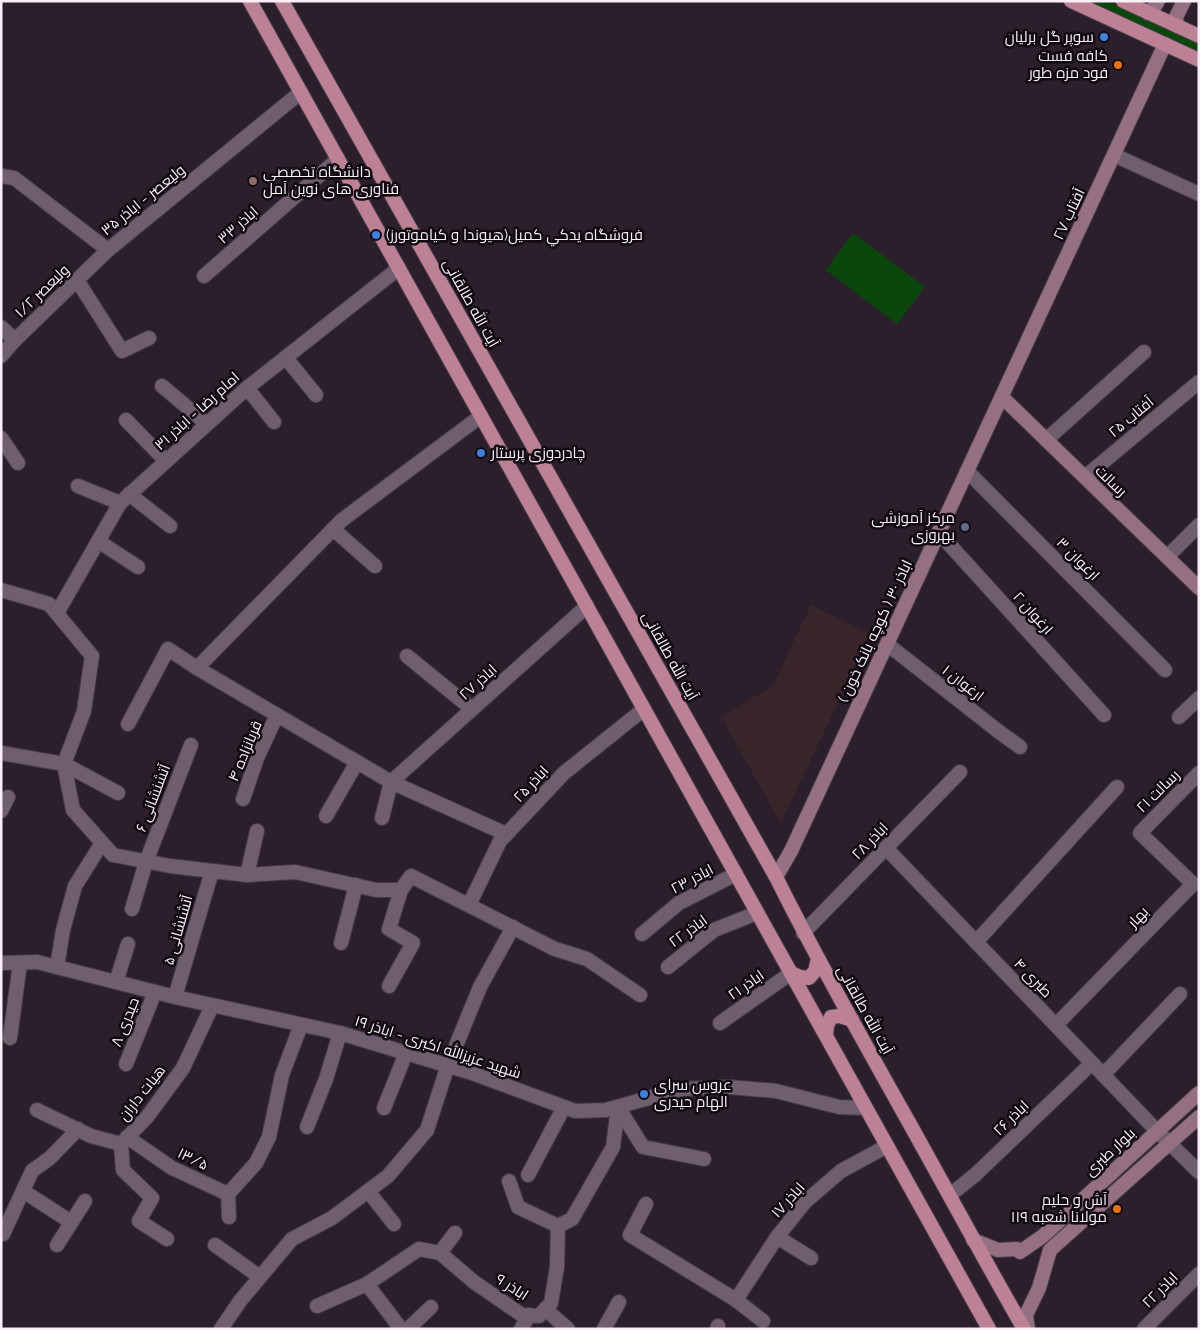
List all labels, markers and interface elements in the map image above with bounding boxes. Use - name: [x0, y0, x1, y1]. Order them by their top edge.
- place label: سوپر گل برلیان: [1005, 28, 1094, 47]
- marker: سوپر گل برلیان: [1098, 31, 1110, 43]
- place label: کافه فست فود مزه طور: [1028, 47, 1108, 82]
- marker: کافه فست فود مزه طور: [1112, 59, 1124, 71]
- street label: ولیعصر - اباذر ۳۵: [97, 161, 189, 239]
- place label: دانشگاه تخصصی فناوری های نوین آمل: [263, 163, 399, 199]
- marker: دانشگاه تخصصی فناوری های نوین آمل: [247, 175, 259, 187]
- street label: آفتاب ۲۷: [1049, 185, 1089, 243]
- street label: اباذر ۳۳: [214, 203, 262, 247]
- place label: فروشگاه يدكي كميل(هیوندا و کیاموتورز): [386, 226, 643, 247]
- marker: فروشگاه يدكي كميل(هیوندا و کیاموتورز): [370, 229, 382, 241]
- street label: آیت الله طالقانی: [438, 255, 504, 351]
- street label: ولیعصر ۱/۲: [11, 261, 73, 321]
- street label: امام رضا - اباذر ۳۱: [151, 368, 244, 455]
- street label: آفتاب ۲۵: [1105, 393, 1157, 441]
- place label: چادردوزی پرستار: [490, 444, 585, 463]
- marker: چادردوزی پرستار: [475, 447, 487, 459]
- street label: رسالت: [1091, 462, 1131, 500]
- place label: مرکز آموزشی بهروزی: [871, 509, 955, 545]
- marker: مرکز آموزشی بهروزی: [959, 521, 971, 533]
- street label: ارغوان ۳: [1052, 534, 1103, 585]
- street label: اباذر ۳۰ ( کوچه بانک خون ): [834, 557, 917, 706]
- street label: ارغوان ۲: [1008, 588, 1057, 639]
- street label: آیت الله طالقانی: [637, 608, 703, 704]
- street label: اباذر ۲۷: [455, 660, 501, 704]
- street label: ارغوان ۱: [938, 661, 987, 706]
- street label: قربانزاده ۴: [224, 718, 266, 784]
- street label: آتشنشانی ۶: [132, 762, 175, 835]
- street label: اباذر ۲۵: [510, 762, 552, 806]
- street label: رسالت ۲۱: [1133, 766, 1183, 816]
- street label: اباذر ۲۸: [848, 819, 892, 863]
- street label: اباذر ۲۳: [668, 860, 716, 898]
- street label: آتشنشانی ۵: [159, 893, 198, 967]
- street label: بهار: [1123, 903, 1153, 933]
- street label: اباذر ۲۲: [665, 911, 711, 951]
- street label: طبری ۴: [1009, 955, 1056, 1002]
- street label: آیت الله طالقانی: [832, 962, 898, 1058]
- street label: اباذر ۲۱: [724, 966, 768, 1004]
- street label: حیدری ۸: [107, 995, 144, 1050]
- street label: شهید عزیزالله اکبری - اباذر ۱۹: [352, 1011, 524, 1083]
- street label: هیات داران: [115, 1062, 170, 1125]
- place label: عروس سرای الهام حیدری: [654, 1076, 732, 1112]
- marker: عروس سرای الهام حیدری: [638, 1088, 650, 1100]
- street label: اباذر ۲۶: [989, 1097, 1033, 1139]
- street label: بلوار طبری: [1081, 1124, 1140, 1181]
- street label: ۱۳/۵: [175, 1144, 211, 1174]
- street label: اباذر ۱۷: [767, 1179, 809, 1221]
- place label: آش و حلیم مولانا شعبه ۱۱۹: [1011, 1191, 1107, 1226]
- marker: آش و حلیم مولانا شعبه ۱۱۹: [1111, 1203, 1123, 1215]
- street label: اباذر ۲۲: [1138, 1268, 1182, 1312]
- street label: اباذر ۹: [492, 1270, 532, 1304]

